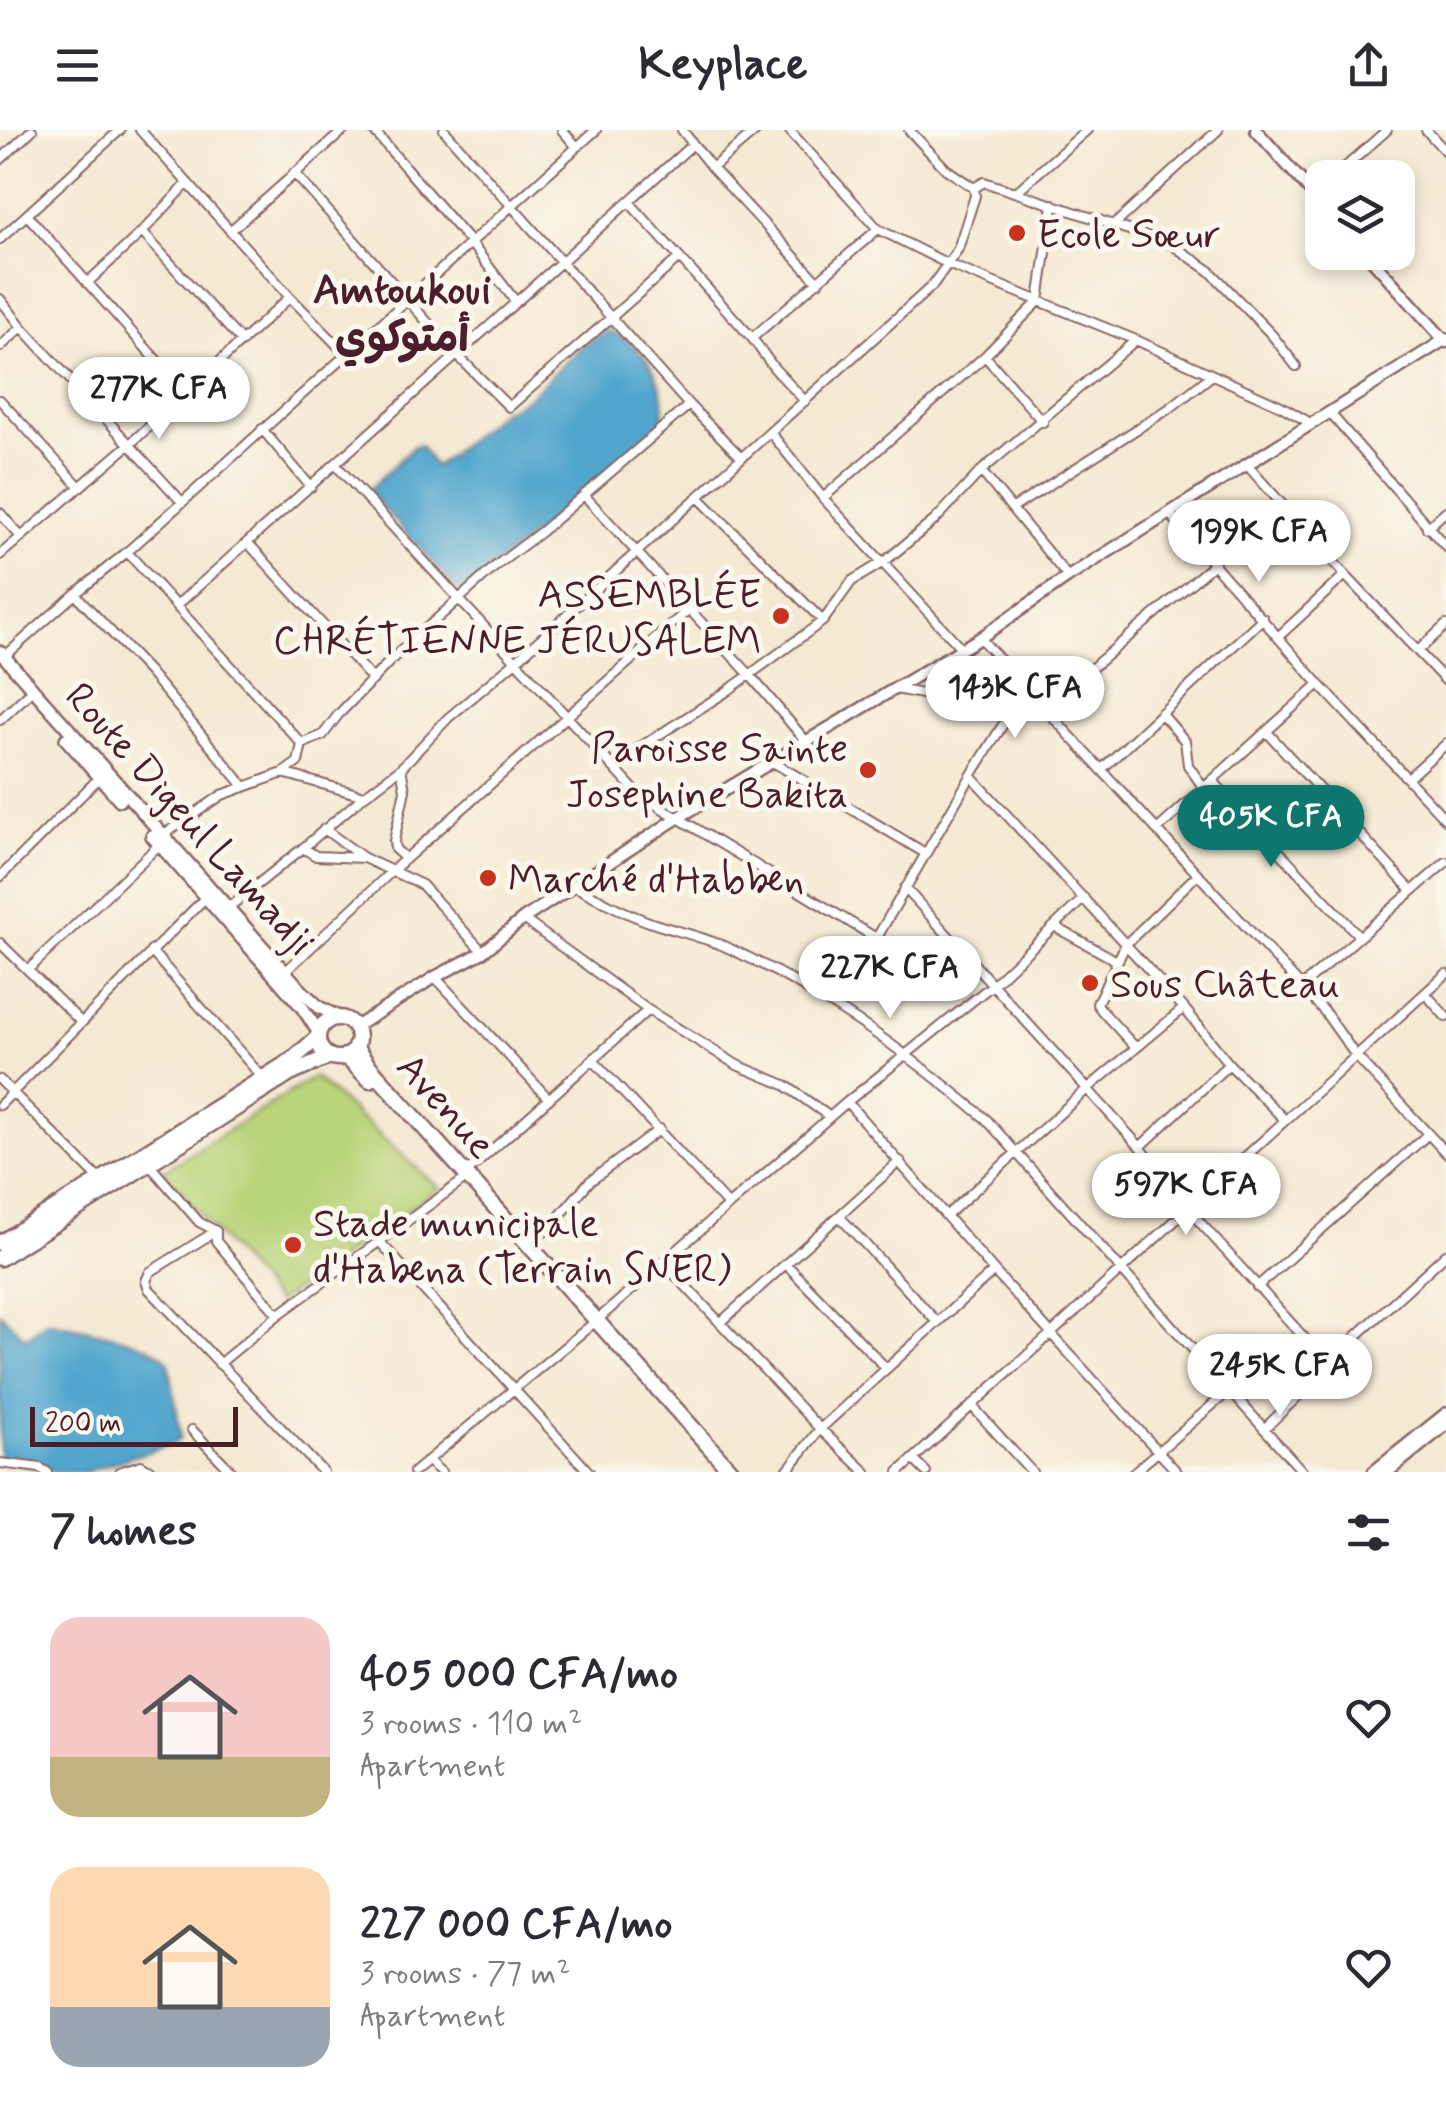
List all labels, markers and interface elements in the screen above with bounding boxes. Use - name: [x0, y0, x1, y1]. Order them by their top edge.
- text: Keyplace: [639, 36, 807, 95]
- icon: menu: [50, 38, 105, 93]
- icon: share: [1341, 38, 1396, 93]
- map controls: [1305, 160, 1415, 270]
- button: layers: [1305, 160, 1415, 270]
- place label: Ecole Sœur: [1037, 210, 1221, 262]
- marker: Ecole Sœur: [1006, 222, 1028, 244]
- district label: Amtoukoui أمتوكوي: [313, 264, 491, 367]
- pin: 277K CFA: [56, 357, 262, 442]
- text: 277K CFA: [90, 368, 228, 410]
- pin: 199K CFA: [1156, 500, 1362, 585]
- text: 199K CFA: [1190, 511, 1328, 553]
- place label: ASSEMBLÉE CHRÉTIENNE JÉRUSALEM: [273, 569, 761, 668]
- marker: ASSEMBLÉE CHRÉTIENNE JÉRUSALEM: [770, 605, 792, 627]
- pin: 143K CFA: [912, 656, 1118, 741]
- text: 143K CFA: [947, 667, 1083, 709]
- street label: Route Digeul Lamadji: [52, 672, 325, 968]
- place label: Paroisse Sainte Josephine Bakita: [566, 724, 848, 822]
- marker: Paroisse Sainte Josephine Bakita: [857, 759, 879, 781]
- pin: 405K CFA: [1168, 785, 1374, 870]
- text: 405K CFA: [1199, 796, 1343, 838]
- place label: Marché d'Habben: [508, 855, 804, 907]
- marker: Marché d'Habben: [477, 867, 499, 889]
- pin: 227K CFA: [787, 936, 993, 1021]
- text: 227K CFA: [821, 947, 959, 989]
- place label: Sous Château: [1110, 960, 1340, 1012]
- marker: Sous Château: [1079, 972, 1101, 994]
- street label: Avenue: [384, 1043, 506, 1171]
- pin: 597K CFA: [1083, 1153, 1289, 1238]
- text: 597K CFA: [1114, 1164, 1258, 1206]
- place label: Stade municipale d'Habena (Terrain SNER): [313, 1199, 731, 1297]
- marker: Stade municipale d'Habena (Terrain SNER): [282, 1234, 304, 1256]
- pin: 245K CFA: [1177, 1334, 1383, 1419]
- text: 245K CFA: [1209, 1345, 1351, 1387]
- scale bar: [30, 1402, 238, 1446]
- text: 200 m: [45, 1406, 121, 1443]
- text: 7 homes: [50, 1505, 197, 1560]
- icon: filters: [1341, 1505, 1396, 1560]
- text: 405 000 CFA/mo: [360, 1648, 678, 1703]
- icon: home: [130, 1657, 250, 1777]
- icon: heart: [1341, 1690, 1396, 1745]
- text: 3 rooms · 110 m²: [360, 1703, 582, 1745]
- text: Apartment: [360, 1745, 505, 1787]
- text: 227 000 CFA/mo: [360, 1898, 672, 1953]
- icon: home: [130, 1907, 250, 2027]
- icon: heart: [1341, 1940, 1396, 1995]
- text: 3 rooms · 77 m²: [360, 1953, 571, 1995]
- text: Apartment: [360, 1995, 505, 2037]

